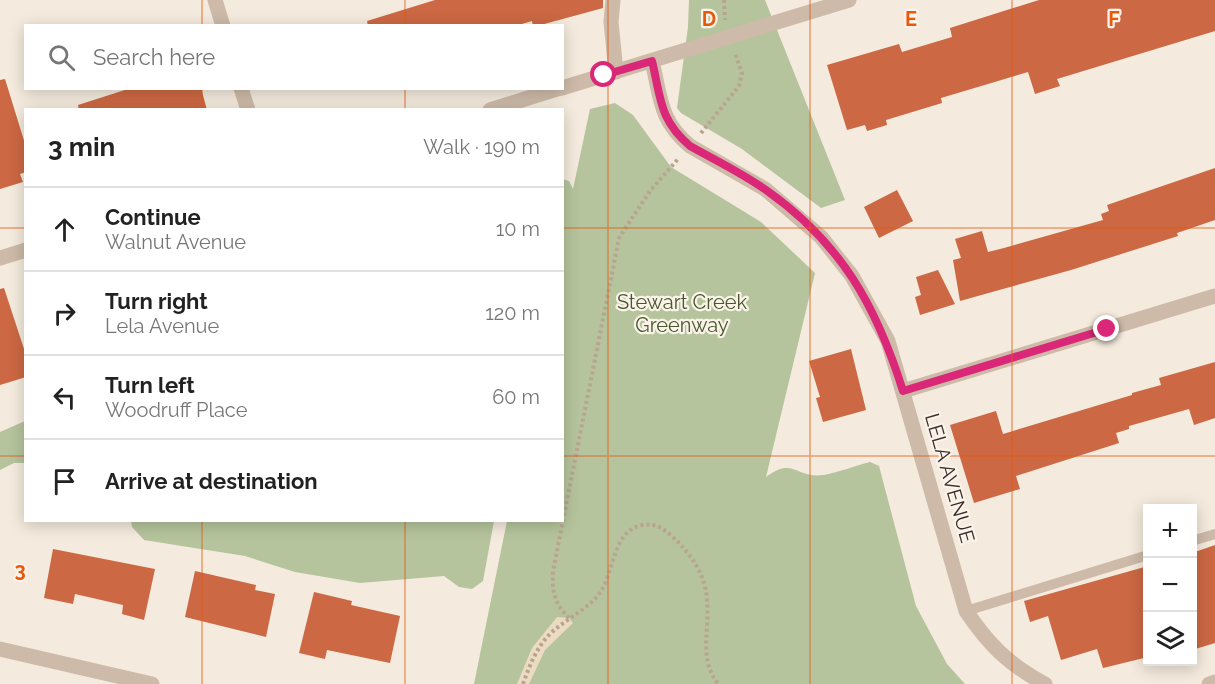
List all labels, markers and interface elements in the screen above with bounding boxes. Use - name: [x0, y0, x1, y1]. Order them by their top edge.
- text: D: [702, 7, 716, 31]
- text: E: [905, 7, 917, 31]
- text: F: [1108, 7, 1120, 31]
- search box: [24, 24, 564, 90]
- icon: search: [45, 41, 78, 74]
- text: Search here: [93, 44, 215, 70]
- route start: [590, 61, 616, 87]
- text: 3 min: [48, 132, 115, 162]
- text: Walk · 190 m: [423, 135, 540, 159]
- text: Continue: [105, 204, 201, 230]
- icon: ahead: [48, 213, 81, 246]
- text: 10 m: [496, 217, 540, 241]
- text: Walnut Avenue: [105, 230, 246, 254]
- text: Turn right: [105, 288, 208, 314]
- park label: Stewart Creek Greenway: [617, 290, 747, 337]
- icon: right: [48, 297, 81, 330]
- text: 120 m: [485, 301, 540, 325]
- text: Lela Avenue: [105, 314, 219, 338]
- route end: [1093, 315, 1119, 341]
- text: Turn left: [105, 372, 195, 398]
- icon: left: [48, 381, 81, 414]
- text: 60 m: [492, 385, 540, 409]
- text: Woodruff Place: [105, 398, 247, 422]
- street label: LELA AVENUE: [920, 410, 980, 546]
- icon: arrive: [48, 465, 81, 498]
- text: Arrive at destination: [105, 468, 318, 494]
- map controls: [1143, 504, 1197, 666]
- button: +: [1143, 504, 1197, 558]
- text: 3: [14, 558, 26, 582]
- button: −: [1143, 558, 1197, 612]
- button: layers: [1143, 612, 1197, 666]

